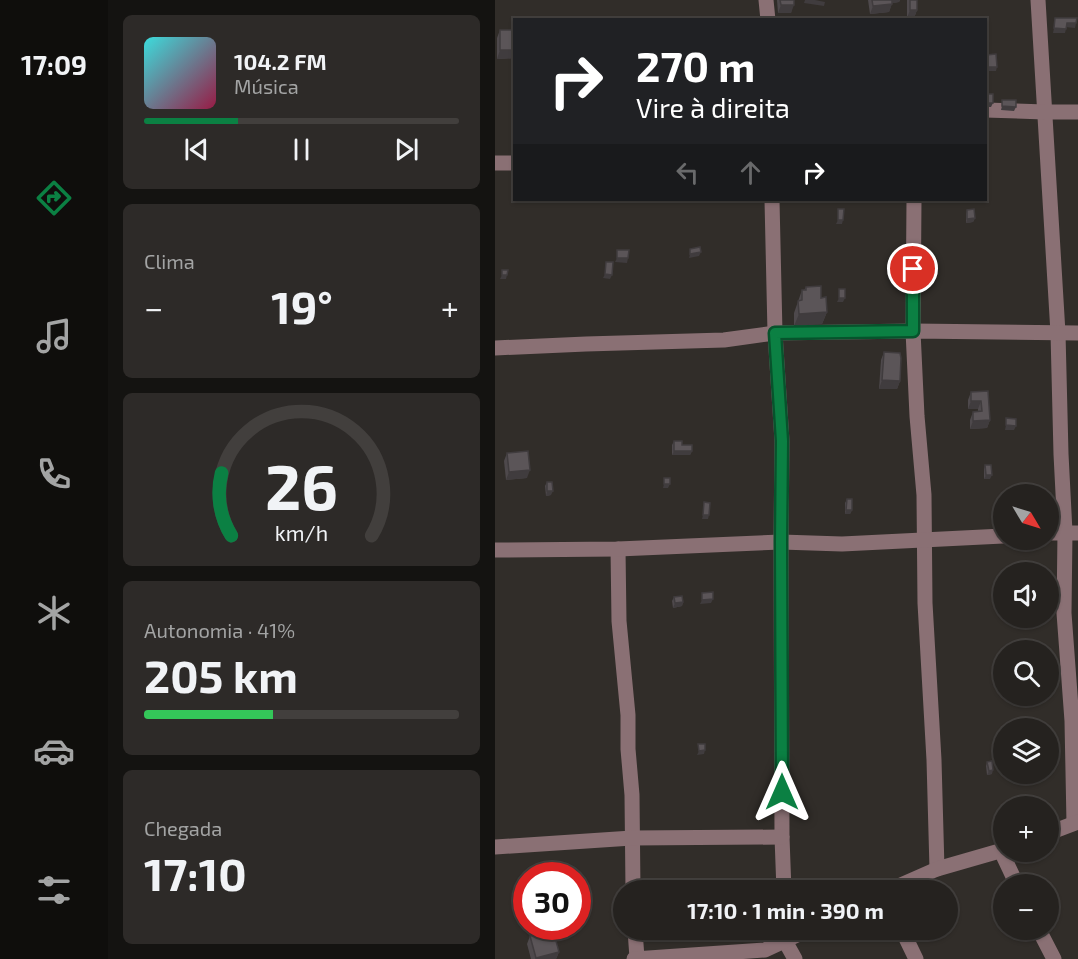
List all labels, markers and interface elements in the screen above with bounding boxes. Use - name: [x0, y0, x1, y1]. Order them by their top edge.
- text: 270 m: [636, 40, 755, 90]
- icon: right: [537, 42, 615, 120]
- text: 17:09: [21, 48, 87, 80]
- text: 104.2 FM: [234, 48, 327, 74]
- text: Música: [234, 74, 299, 98]
- text: Vire à direita: [636, 91, 790, 123]
- icon: previous: [180, 133, 213, 166]
- icon: pause: [285, 133, 318, 166]
- icon: next: [390, 133, 423, 166]
- icon: left: [671, 156, 704, 189]
- icon: ahead: [734, 156, 767, 189]
- icon: right: [797, 156, 830, 189]
- icon: directions: [33, 177, 75, 219]
- pin: [887, 243, 938, 294]
- text: Clima: [144, 249, 195, 273]
- icon: arrive: [896, 252, 929, 285]
- text: 19°: [271, 279, 333, 333]
- text: −: [144, 287, 163, 327]
- text: +: [441, 287, 459, 327]
- icon: music: [33, 315, 75, 357]
- text: 26: [265, 449, 338, 524]
- icon: phone: [33, 453, 75, 495]
- north arrow: [993, 484, 1059, 550]
- map controls: [993, 484, 1059, 940]
- text: km/h: [275, 521, 328, 546]
- button: sound: [993, 562, 1059, 628]
- icon: climate: [33, 592, 75, 634]
- text: Autonomia · 41%: [144, 618, 295, 642]
- button: search: [993, 640, 1059, 706]
- text: 205 km: [144, 648, 298, 702]
- button: layers: [993, 718, 1059, 784]
- icon: car: [33, 730, 75, 772]
- position arrow: [750, 760, 814, 824]
- button: +: [993, 796, 1059, 862]
- text: Chegada: [144, 816, 222, 840]
- text: 17:10: [144, 846, 247, 900]
- speed limit sign: 30: [513, 862, 591, 940]
- icon: filters: [33, 869, 75, 911]
- button: −: [993, 874, 1059, 940]
- text: 17:10 · 1 min · 390 m: [687, 897, 884, 923]

